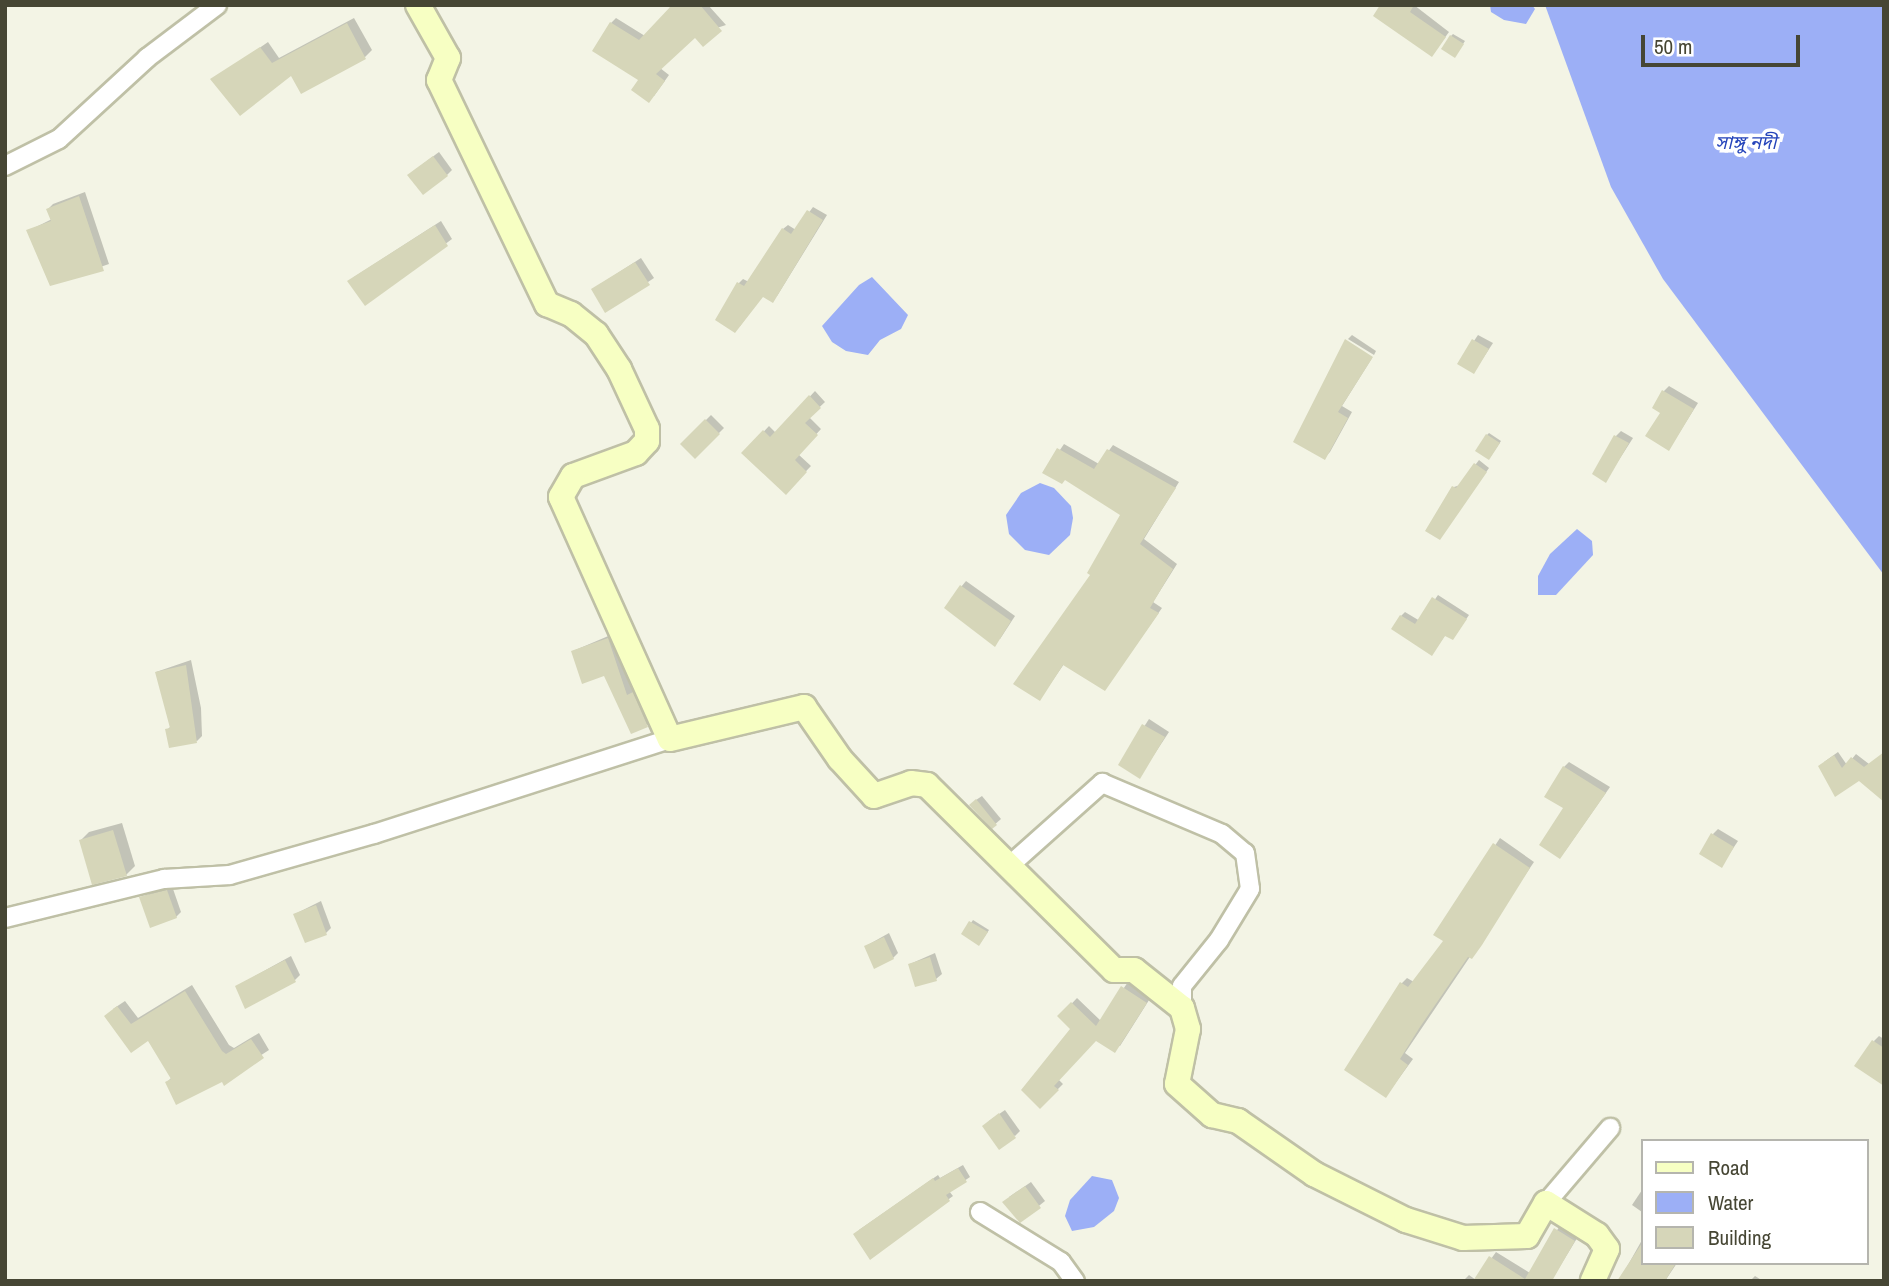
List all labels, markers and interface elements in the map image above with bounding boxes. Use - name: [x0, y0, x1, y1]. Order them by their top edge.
- scale bar: [1644, 21, 1803, 65]
- text: 50 m: [1654, 32, 1692, 61]
- water label: সাঙ্গু নদী: [1715, 132, 1777, 154]
- legend: [1640, 1139, 1868, 1265]
- text: Road: [1708, 1153, 1749, 1182]
- text: Water: [1708, 1188, 1753, 1217]
- text: Building: [1708, 1223, 1771, 1252]

